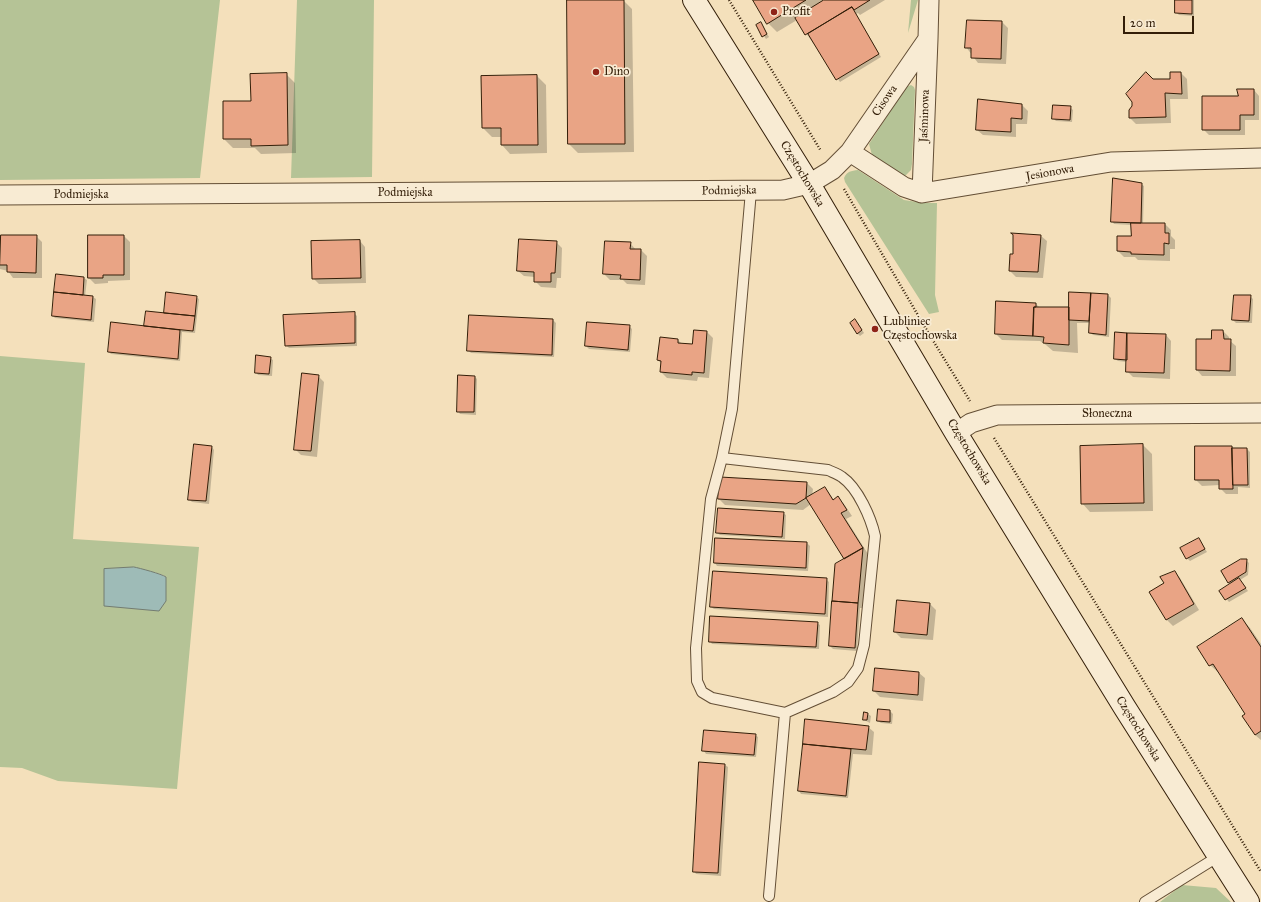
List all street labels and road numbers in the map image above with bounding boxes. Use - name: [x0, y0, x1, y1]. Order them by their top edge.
- street label: Cisowa: [869, 83, 901, 119]
- street label: Jaśminowa: [917, 89, 933, 143]
- street label: Częstochowska: [777, 139, 827, 209]
- street label: Jesionowa: [1025, 162, 1075, 184]
- street label: Podmiejska: [701, 183, 757, 199]
- street label: Podmiejska: [378, 186, 432, 200]
- street label: Podmiejska: [54, 188, 108, 202]
- street label: Słoneczna: [1082, 407, 1132, 421]
- street label: Częstochowska: [944, 417, 994, 487]
- street label: Częstochowska: [1112, 694, 1164, 764]

